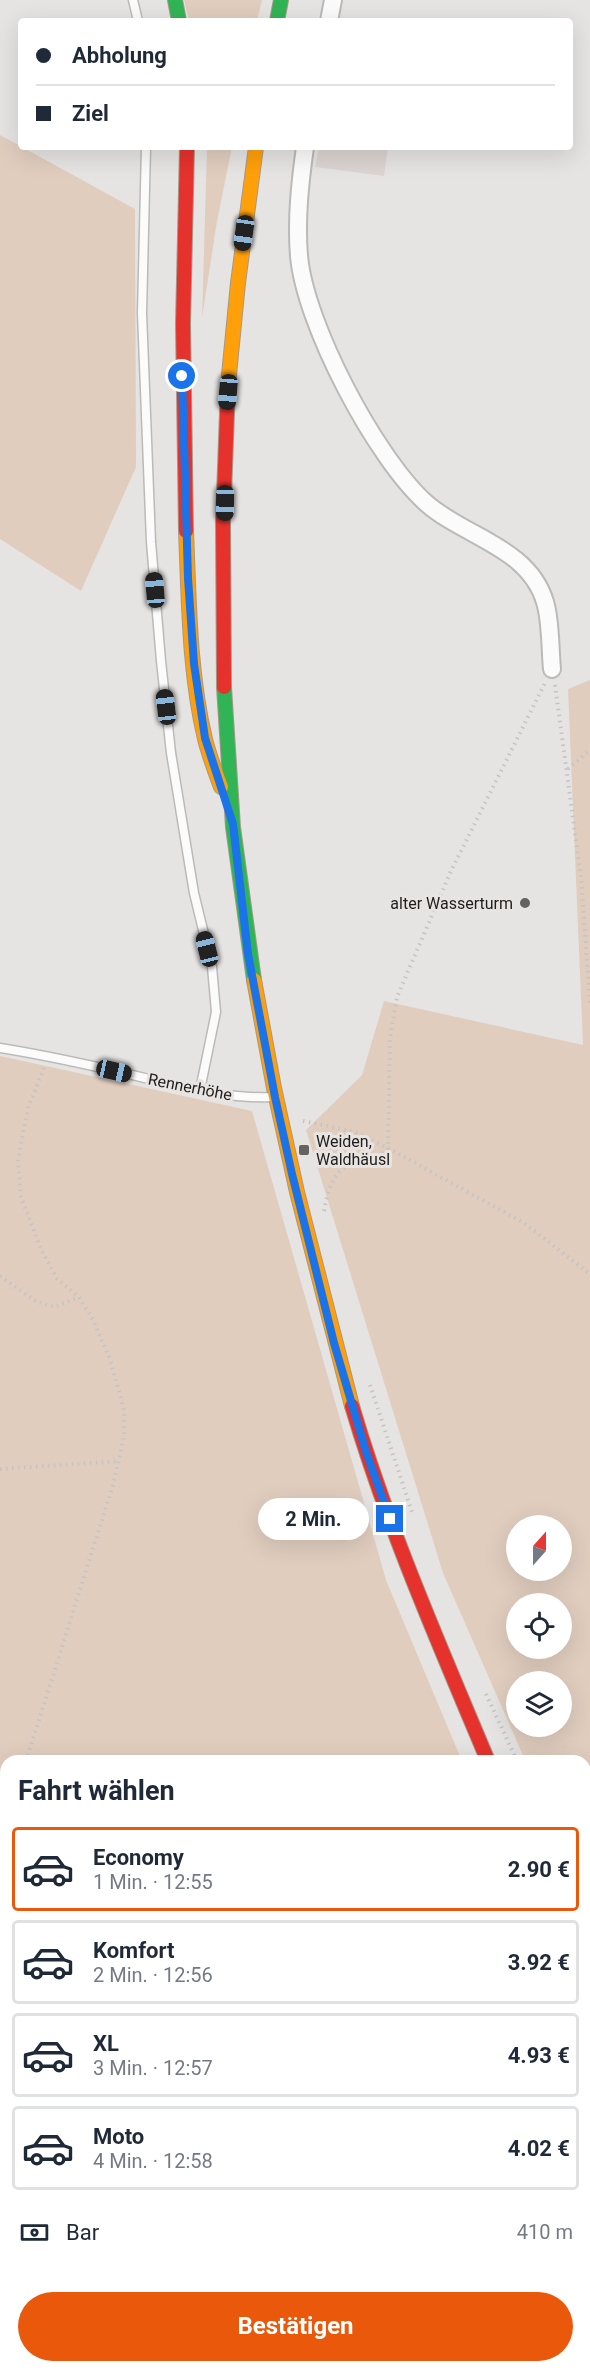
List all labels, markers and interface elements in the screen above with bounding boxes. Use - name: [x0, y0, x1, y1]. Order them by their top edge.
- text: Abholung: [72, 43, 167, 68]
- text: Ziel: [72, 101, 109, 126]
- car: [233, 214, 255, 252]
- route start: [168, 362, 195, 389]
- car: [217, 373, 239, 411]
- car: [216, 485, 234, 521]
- car: [144, 571, 166, 609]
- car: [155, 688, 177, 726]
- place label: alter Wasserturm: [390, 894, 513, 913]
- marker: alter Wasserturm: [518, 896, 532, 910]
- car: [194, 929, 220, 969]
- car: [94, 1058, 134, 1084]
- street label: Rennerhöhe: [146, 1070, 234, 1104]
- place label: Weiden, Waldhäusl: [316, 1132, 390, 1169]
- marker: Weiden, Waldhäusl: [297, 1143, 311, 1157]
- callout: 2 Min.: [258, 1498, 369, 1540]
- route end: [376, 1505, 403, 1532]
- text: 2 Min.: [285, 1507, 342, 1531]
- north arrow: [506, 1515, 572, 1581]
- map controls: [506, 1515, 572, 1737]
- button: locate: [506, 1593, 572, 1659]
- button: layers: [506, 1671, 572, 1737]
- text: Fahrt wählen: [18, 1775, 175, 1807]
- icon: car: [21, 1842, 75, 1896]
- text: Economy: [93, 1845, 184, 1870]
- text: 2.90 €: [508, 1857, 570, 1882]
- text: 1 Min. · 12:55: [93, 1870, 213, 1894]
- icon: car: [21, 1935, 75, 1989]
- text: Komfort: [93, 1938, 175, 1963]
- text: 3.92 €: [508, 1950, 570, 1975]
- text: 2 Min. · 12:56: [93, 1963, 213, 1987]
- icon: car: [21, 2028, 75, 2082]
- text: XL: [93, 2031, 119, 2056]
- text: 4.93 €: [508, 2043, 570, 2068]
- text: 3 Min. · 12:57: [93, 2056, 213, 2080]
- icon: car: [21, 2121, 75, 2175]
- text: Moto: [93, 2124, 144, 2149]
- text: 4.02 €: [508, 2136, 570, 2161]
- text: 4 Min. · 12:58: [93, 2149, 213, 2173]
- icon: cash: [18, 2216, 51, 2249]
- text: Bar: [66, 2220, 99, 2245]
- text: 410 m: [517, 2220, 573, 2244]
- button: Bestätigen: [18, 2292, 573, 2361]

